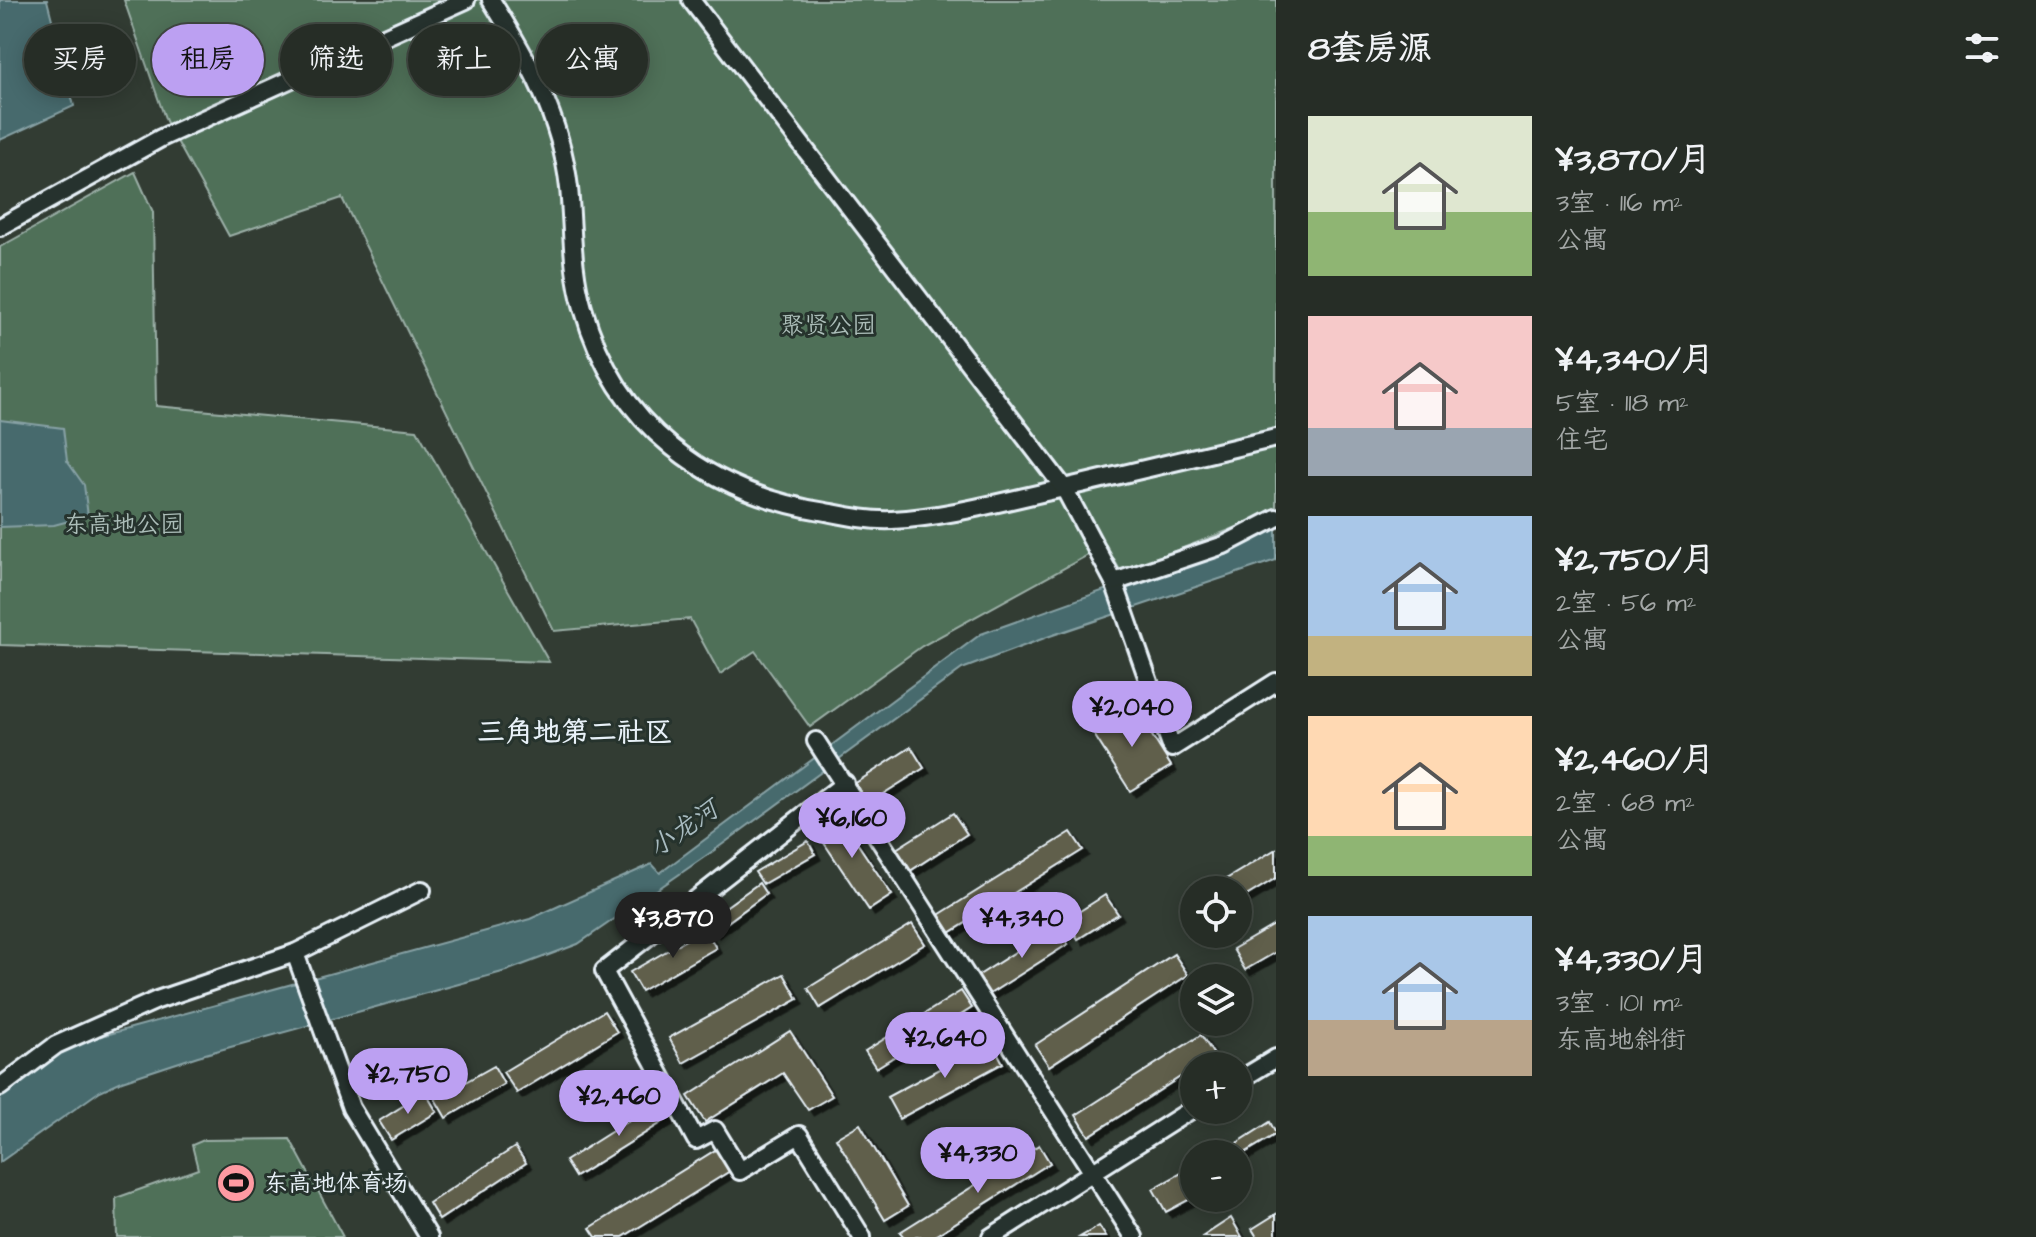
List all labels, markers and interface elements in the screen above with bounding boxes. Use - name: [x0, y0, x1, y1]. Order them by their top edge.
- chip: 买房: [24, 24, 136, 96]
- chip: 租房: [152, 24, 264, 96]
- chip: 筛选: [280, 24, 392, 96]
- chip: 新上: [408, 24, 520, 96]
- chip: 公寓: [536, 24, 648, 96]
- text: 8套房源: [1308, 25, 1432, 73]
- icon: filters: [1960, 26, 2004, 70]
- text: ¥3,870/月: [1556, 136, 1711, 184]
- icon: home: [1372, 148, 1468, 244]
- text: 3室 · 116 m²: [1556, 185, 1683, 221]
- text: 公寓: [1556, 222, 1608, 258]
- park label: 聚贤公园: [780, 309, 876, 343]
- text: ¥4,340/月: [1556, 336, 1715, 384]
- icon: home: [1372, 348, 1468, 444]
- text: 5室 · 118 m²: [1556, 385, 1689, 421]
- text: 住宅: [1556, 422, 1608, 458]
- park label: 东高地公园: [64, 508, 184, 542]
- text: ¥2,750/月: [1556, 536, 1716, 584]
- icon: home: [1372, 548, 1468, 644]
- text: 2室 · 56 m²: [1556, 585, 1696, 621]
- text: 公寓: [1556, 622, 1608, 658]
- pin: ¥2,040: [1067, 681, 1197, 749]
- text: ¥2,040: [1090, 689, 1174, 725]
- district label: 三角地第二社区: [477, 713, 673, 752]
- text: ¥2,460/月: [1556, 736, 1715, 784]
- icon: home: [1372, 748, 1468, 844]
- text: 2室 · 68 m²: [1556, 785, 1695, 821]
- water label: 小龙河: [641, 789, 729, 866]
- pin: ¥6,160: [787, 792, 917, 860]
- text: ¥6,160: [817, 800, 887, 836]
- text: 公寓: [1556, 822, 1608, 858]
- map controls: [1180, 876, 1252, 1212]
- button: locate: [1180, 876, 1252, 948]
- pin: ¥3,870: [608, 892, 738, 960]
- pin: ¥4,340: [957, 892, 1087, 960]
- text: ¥3,870: [633, 900, 714, 936]
- text: ¥4,340: [980, 900, 1064, 936]
- text: ¥4,330/月: [1556, 936, 1709, 984]
- icon: home: [1372, 948, 1468, 1044]
- button: layers: [1180, 964, 1252, 1036]
- text: 3室 · 101 m²: [1556, 985, 1683, 1021]
- pin: ¥2,640: [880, 1012, 1010, 1080]
- text: ¥2,640: [903, 1020, 987, 1056]
- text: 东高地斜街: [1556, 1022, 1686, 1058]
- pin: ¥2,750: [343, 1048, 473, 1116]
- button: +: [1180, 1052, 1252, 1124]
- text: ¥2,750: [366, 1056, 450, 1092]
- pin: ¥2,460: [554, 1070, 684, 1138]
- text: ¥2,460: [577, 1078, 661, 1114]
- pin: ¥4,330: [913, 1127, 1043, 1195]
- text: ¥4,330: [938, 1135, 1018, 1171]
- button: −: [1180, 1140, 1252, 1212]
- sports icon: 东高地体育场: [215, 1162, 257, 1204]
- place label: 东高地体育场: [264, 1167, 408, 1201]

